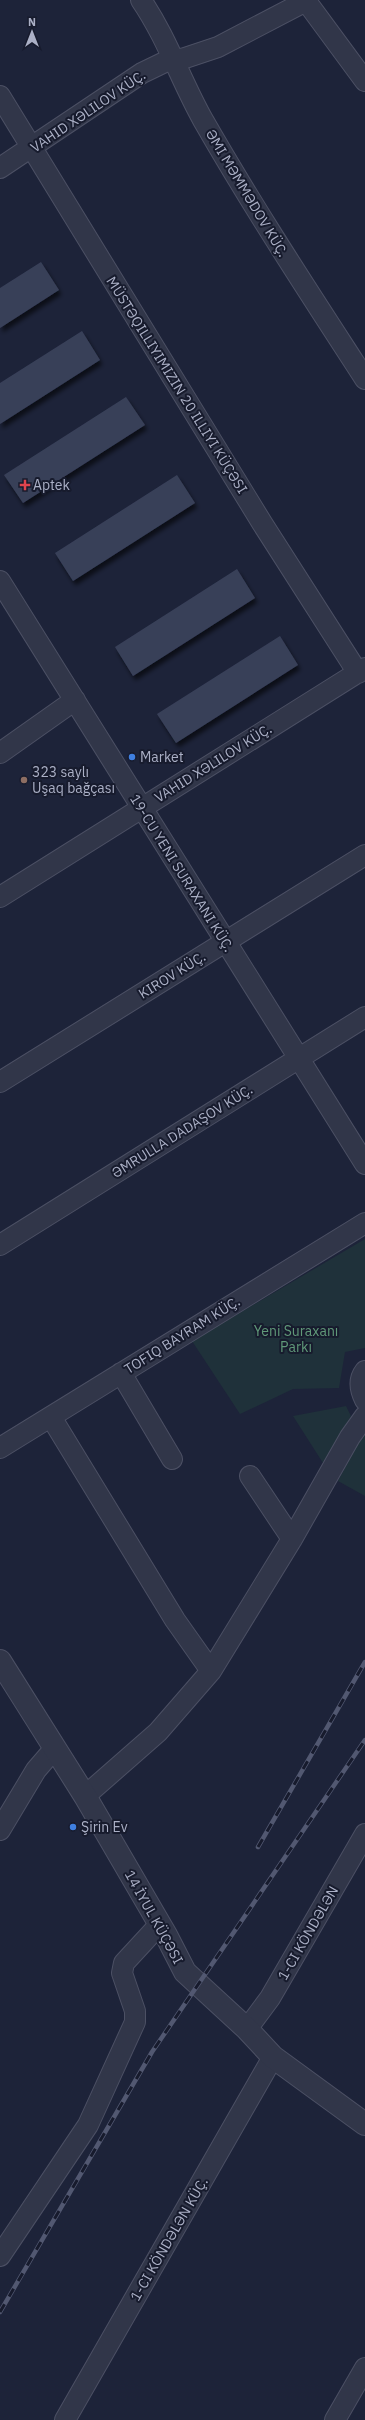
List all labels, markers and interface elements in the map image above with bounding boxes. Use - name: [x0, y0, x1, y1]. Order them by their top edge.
- north arrow: [12, 12, 52, 52]
- text: N: [28, 15, 36, 29]
- street label: VAHID XƏLILOV KÜÇ.: [27, 66, 149, 156]
- street label: ƏMI MƏMMƏDOV KÜÇ.: [202, 126, 292, 260]
- street label: MÜSTƏQILLIYIMIZIN 20 ILLIYI KÜÇƏSI: [102, 273, 252, 497]
- place label: Aptek: [33, 476, 71, 494]
- marker: Aptek: [20, 480, 30, 490]
- street label: VAHID XƏLILOV KÜÇ.: [151, 720, 275, 806]
- place label: Market: [140, 748, 184, 766]
- marker: Market: [127, 752, 137, 762]
- place label: 323 saylı Uşaq bağçası: [32, 763, 115, 797]
- marker: 323 saylı Uşaq bağçası: [19, 775, 29, 785]
- street label: 19-CU YENI SURAXANI KÜÇ.: [126, 791, 238, 955]
- street label: KIROV KÜÇ.: [135, 947, 209, 1003]
- street label: ƏMRULLA DADAŞOV KÜÇ.: [108, 1080, 256, 1182]
- street label: TOFIQ BAYRAM KÜÇ.: [121, 1292, 243, 1378]
- park label: Yeni Suraxanı Parkı: [254, 1322, 338, 1356]
- place label: Şirin Ev: [81, 1818, 128, 1836]
- marker: Şirin Ev: [68, 1822, 78, 1832]
- street label: 14 İYUL KÜÇƏSI: [121, 1867, 187, 1967]
- street label: 1-CI KÖNDƏLƏN: [274, 1883, 342, 1983]
- street label: 1-CI KÖNDƏLƏN KÜÇ.: [126, 2174, 212, 2304]

